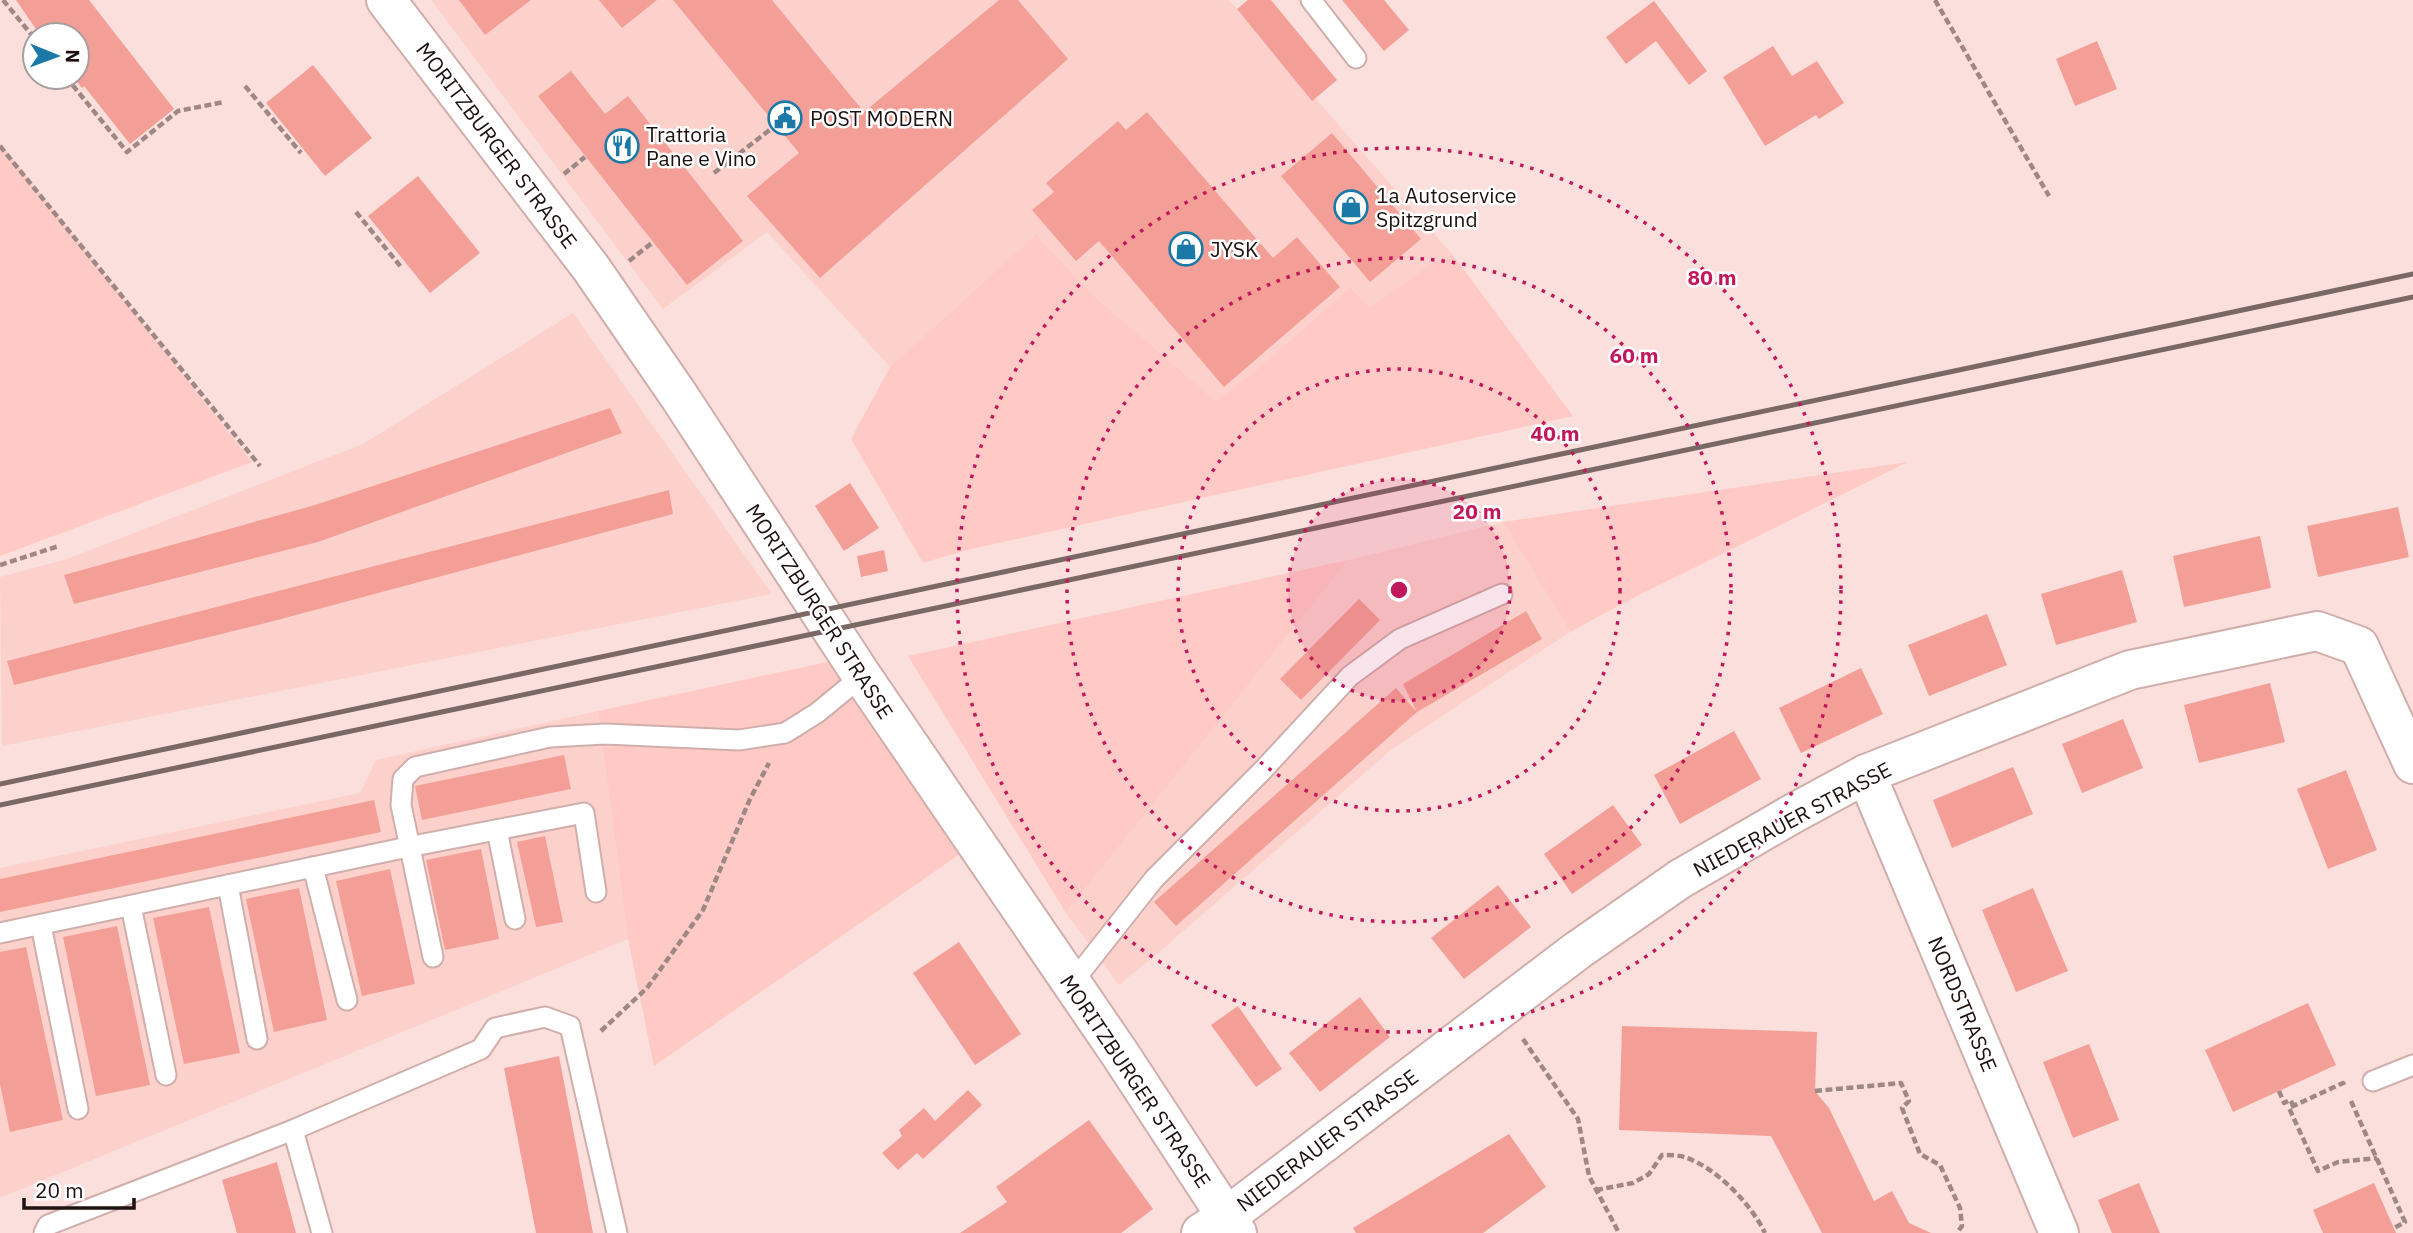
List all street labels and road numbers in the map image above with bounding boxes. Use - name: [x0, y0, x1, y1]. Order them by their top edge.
- street label: MORITZBURGER STRASSE: [410, 36, 584, 254]
- street label: MORITZBURGER STRASSE: [740, 498, 900, 724]
- street label: NIEDERAUER STRASSE: [1688, 755, 1896, 883]
- street label: NORDSTRASSE: [1922, 932, 2004, 1076]
- street label: MORITZBURGER STRASSE: [1054, 969, 1218, 1193]
- street label: NIEDERAUER STRASSE: [1230, 1062, 1424, 1218]

